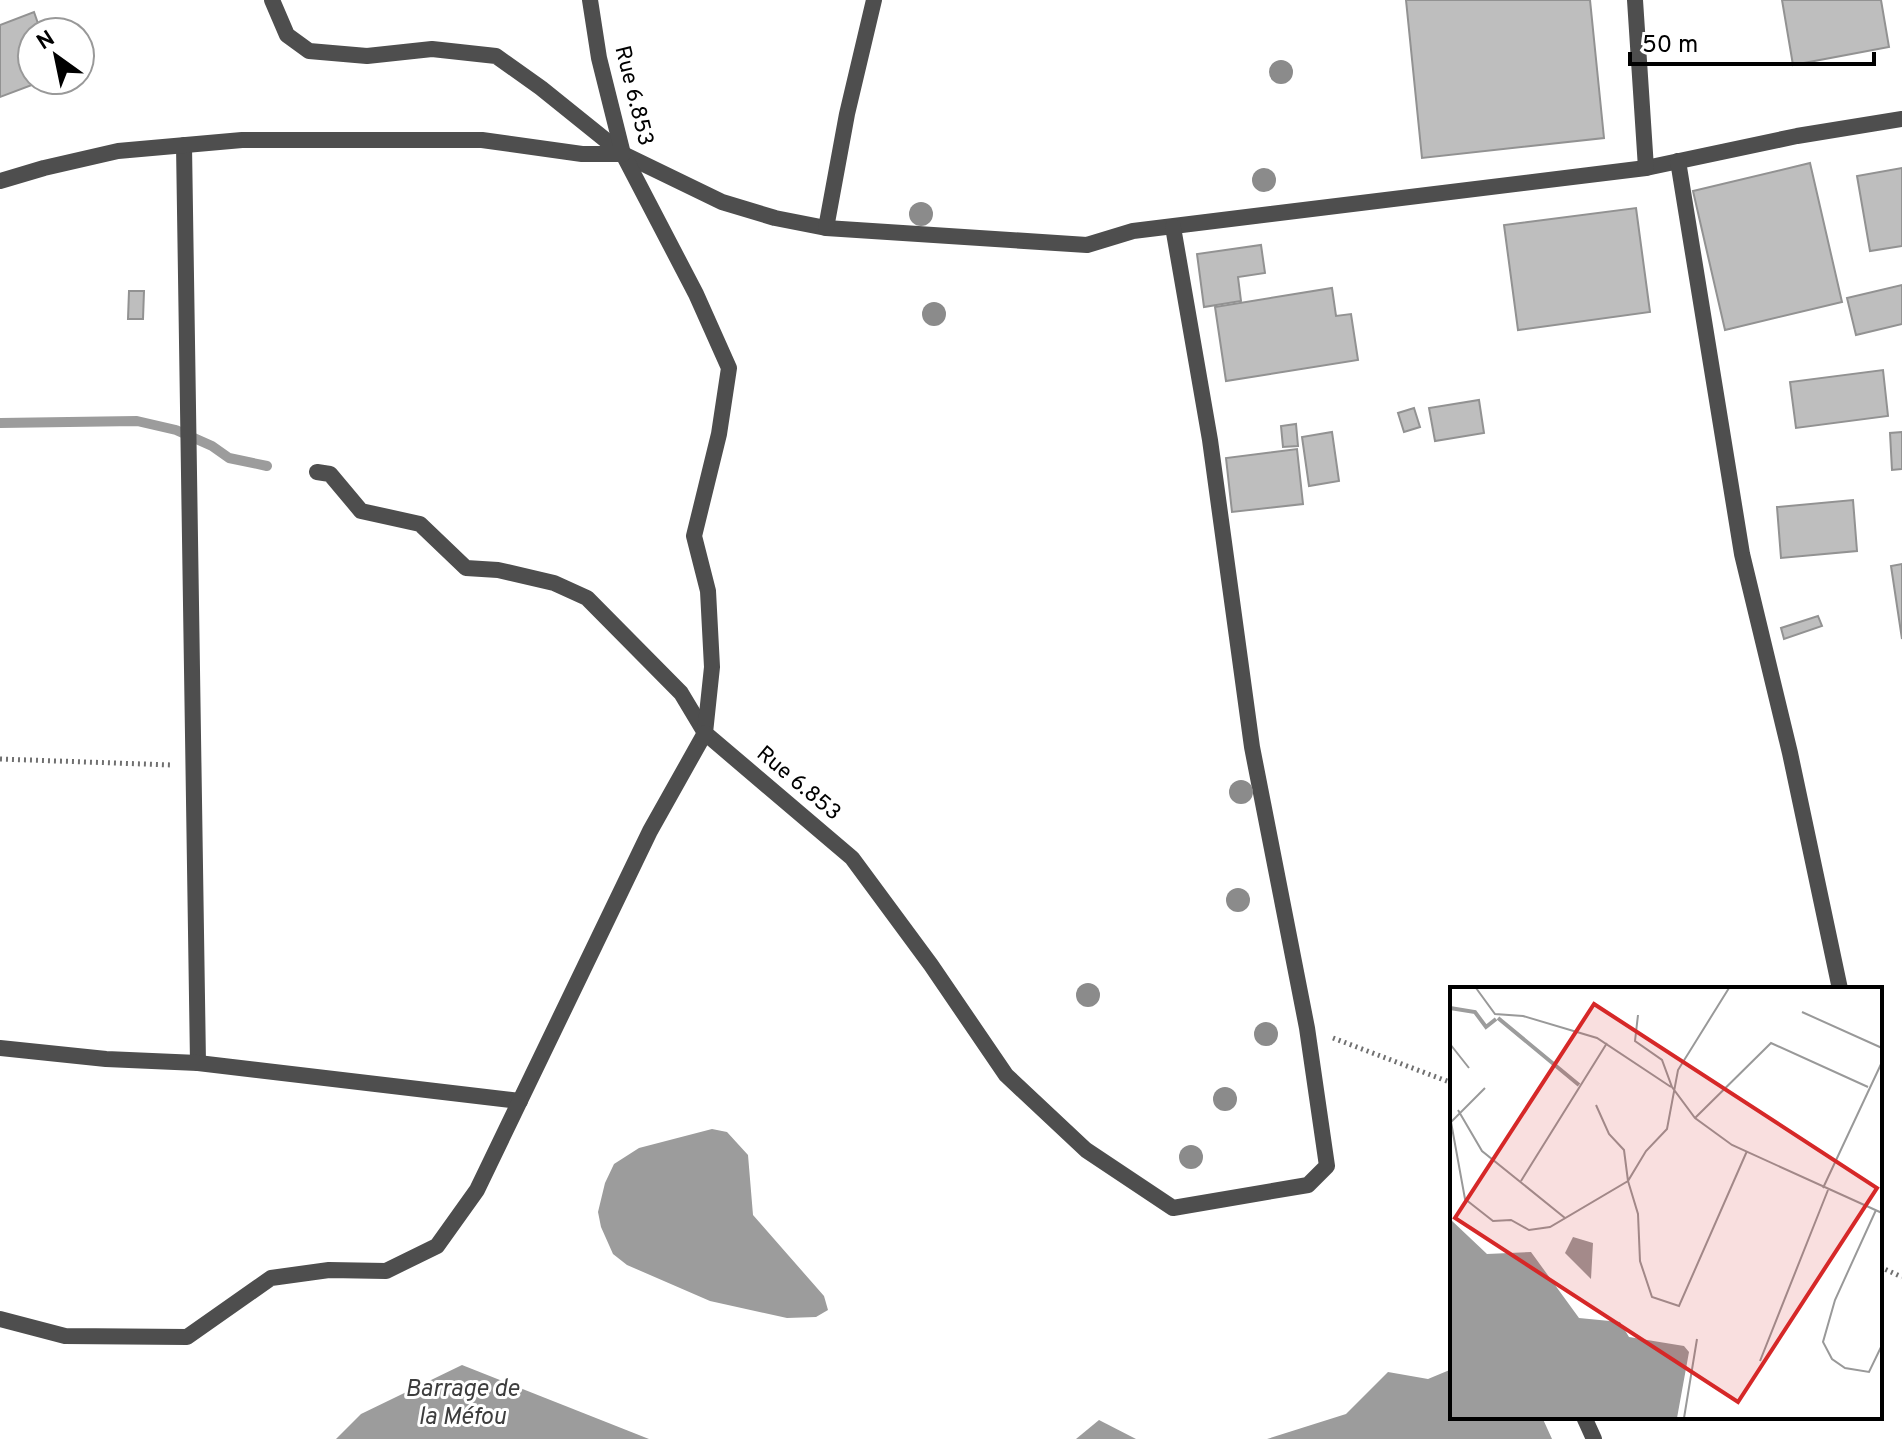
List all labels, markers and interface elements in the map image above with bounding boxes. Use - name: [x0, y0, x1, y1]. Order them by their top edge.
- north arrow: [16, 16, 96, 96]
- scale bar: [1630, 16, 1874, 66]
- text: N: [32, 26, 60, 57]
- text: 50 m: [1642, 31, 1698, 61]
- street label: Rue 6.853: [608, 43, 658, 149]
- street label: Rue 6.853: [750, 741, 846, 827]
- inset map: [1450, 987, 1882, 1419]
- water label: Barrage de la Méfou: [405, 1375, 520, 1433]

